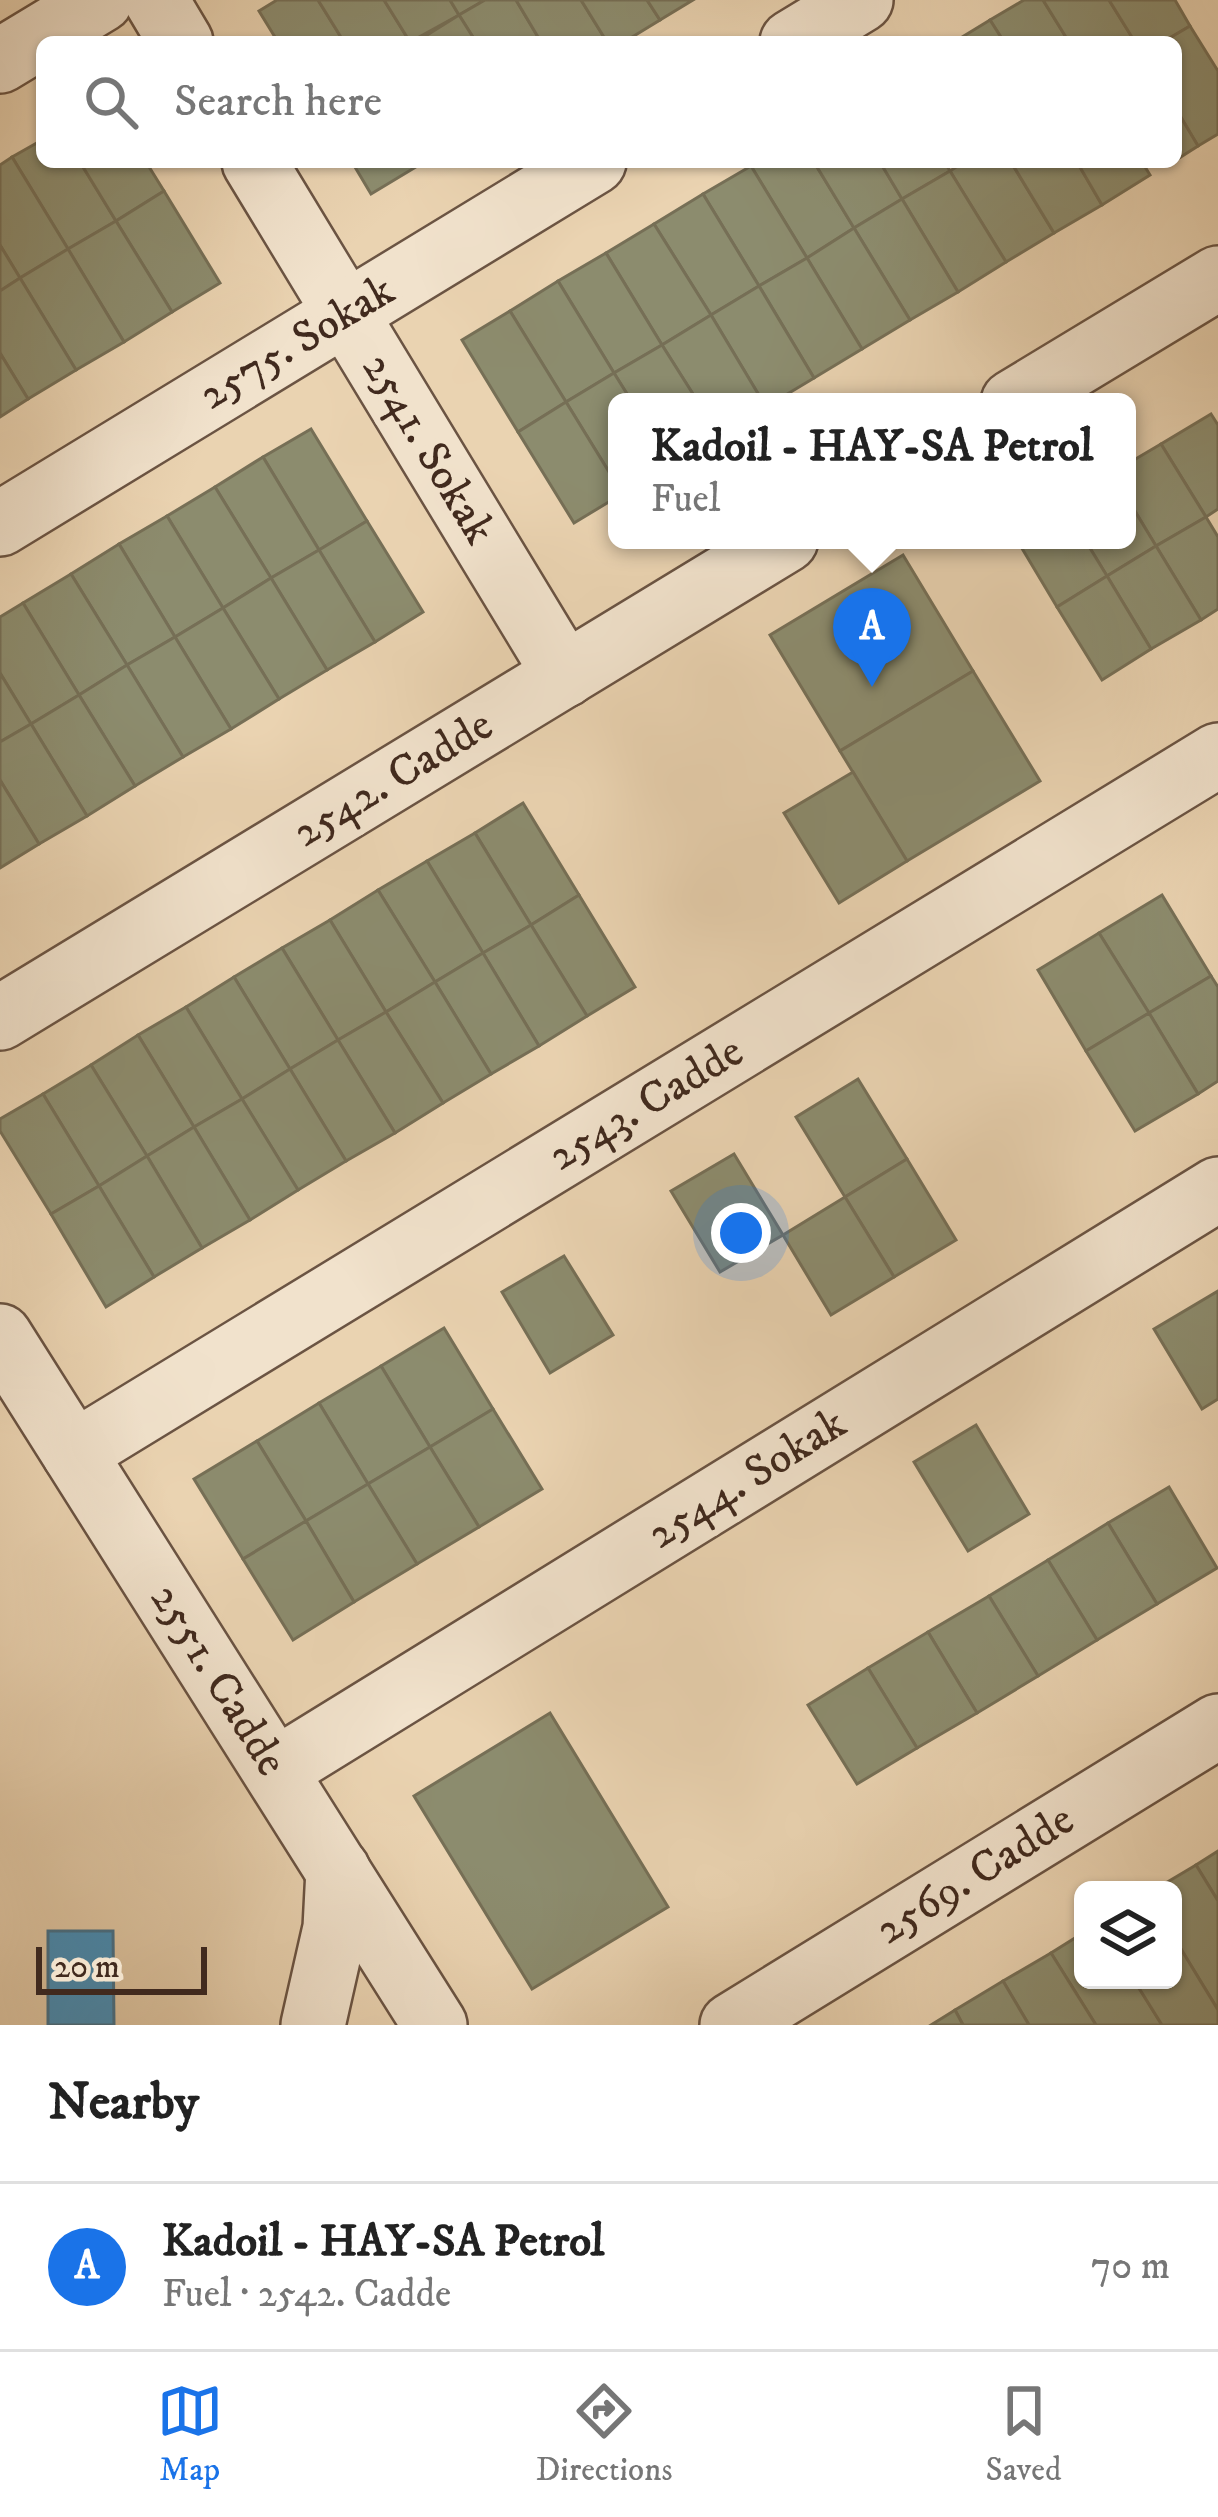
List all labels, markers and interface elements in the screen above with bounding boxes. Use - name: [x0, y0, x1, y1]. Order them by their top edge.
- search box: [36, 36, 1182, 168]
- icon: search: [78, 69, 144, 135]
- text: Search here: [174, 74, 382, 130]
- street label: 2575. Sokak: [189, 263, 405, 423]
- street label: 2541. Sokak: [349, 343, 507, 555]
- popup: [608, 393, 1136, 549]
- text: Kadoil - HAY-SA Petrol: [651, 419, 1093, 475]
- text: Fuel: [651, 475, 720, 524]
- pin: A: [833, 588, 911, 687]
- street label: 2542. Cadde: [283, 697, 503, 861]
- street label: 2543. Cadde: [538, 1024, 754, 1184]
- your location: [711, 1203, 771, 1263]
- street label: 2544. Sokak: [637, 1396, 857, 1562]
- street label: 2551. Cadde: [137, 1574, 299, 1786]
- street label: 2569. Cadde: [866, 1792, 1084, 1958]
- map controls: [1074, 1881, 1182, 1989]
- button: layers: [1074, 1881, 1182, 1989]
- scale bar: [36, 1941, 207, 1994]
- text: 20 m: [54, 1947, 120, 1988]
- text: Nearby: [48, 2071, 199, 2135]
- text: Kadoil - HAY-SA Petrol: [162, 2214, 604, 2270]
- text: A: [75, 2242, 99, 2291]
- text: 70 m: [1091, 2242, 1170, 2291]
- text: Fuel · 2542. Cadde: [162, 2270, 451, 2319]
- tab: Map: [157, 2378, 223, 2491]
- tab: Directions: [536, 2378, 672, 2491]
- tab: Saved: [986, 2378, 1061, 2491]

